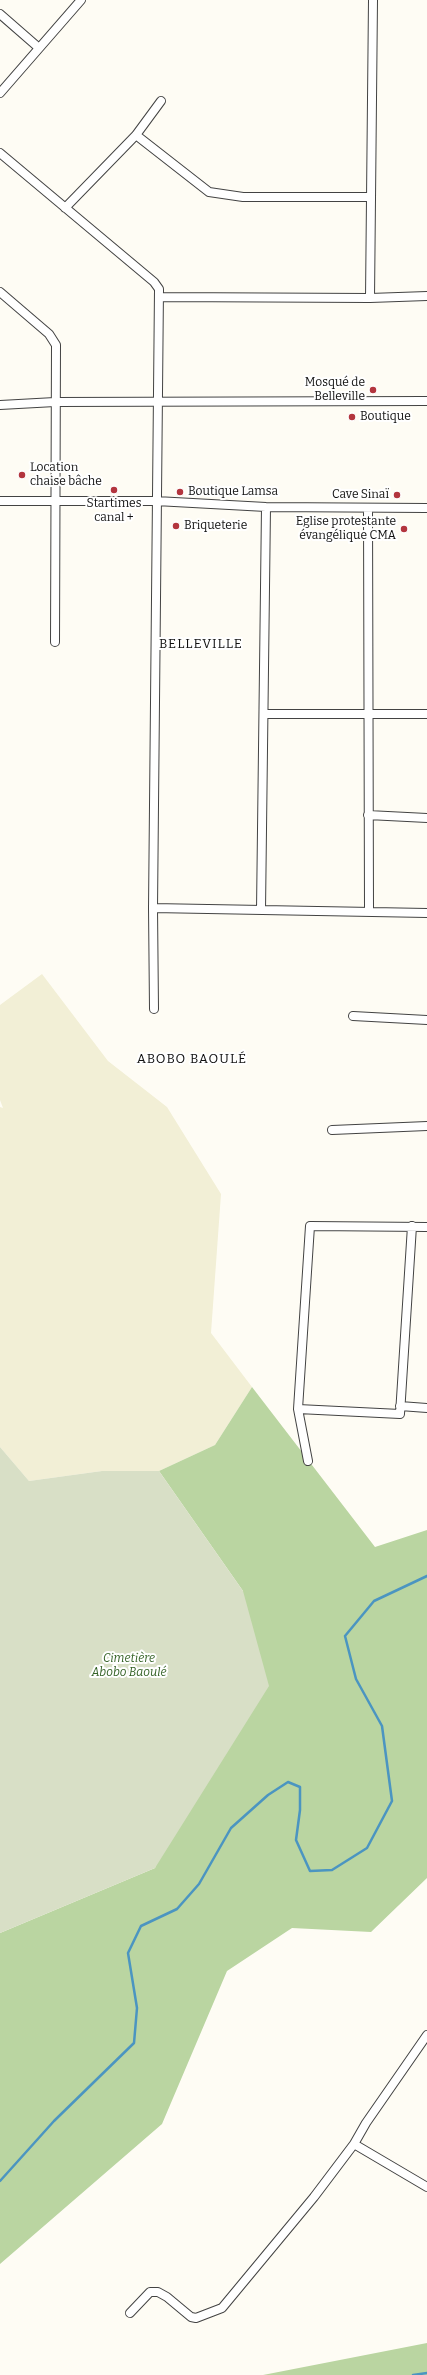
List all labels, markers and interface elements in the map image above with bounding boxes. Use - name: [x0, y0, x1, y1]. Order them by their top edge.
- place label: Mosqué de Belleville: [305, 376, 365, 404]
- marker: Mosqué de Belleville: [368, 385, 378, 395]
- place label: Boutique: [360, 410, 411, 424]
- marker: Boutique: [347, 412, 357, 422]
- place label: Location chaise bâche: [30, 461, 102, 489]
- marker: Location chaise bâche: [17, 470, 27, 480]
- marker: Startimes canal +: [109, 485, 119, 495]
- place label: Boutique Lamsa: [188, 485, 278, 499]
- marker: Boutique Lamsa: [175, 487, 185, 497]
- place label: Cave Sinaï: [332, 488, 389, 502]
- marker: Cave Sinaï: [392, 490, 402, 500]
- place label: Startimes canal +: [87, 497, 141, 525]
- place label: Eglise protestante évangélique CMA: [296, 515, 396, 543]
- place label: Briqueterie: [184, 519, 247, 533]
- marker: Briqueterie: [171, 521, 181, 531]
- marker: Eglise protestante évangélique CMA: [399, 524, 409, 534]
- district label: BELLEVILLE: [159, 636, 243, 652]
- district label: ABOBO BAOULÉ: [137, 1051, 247, 1067]
- park label: Cimetière Abobo Baoulé: [91, 1652, 167, 1680]

